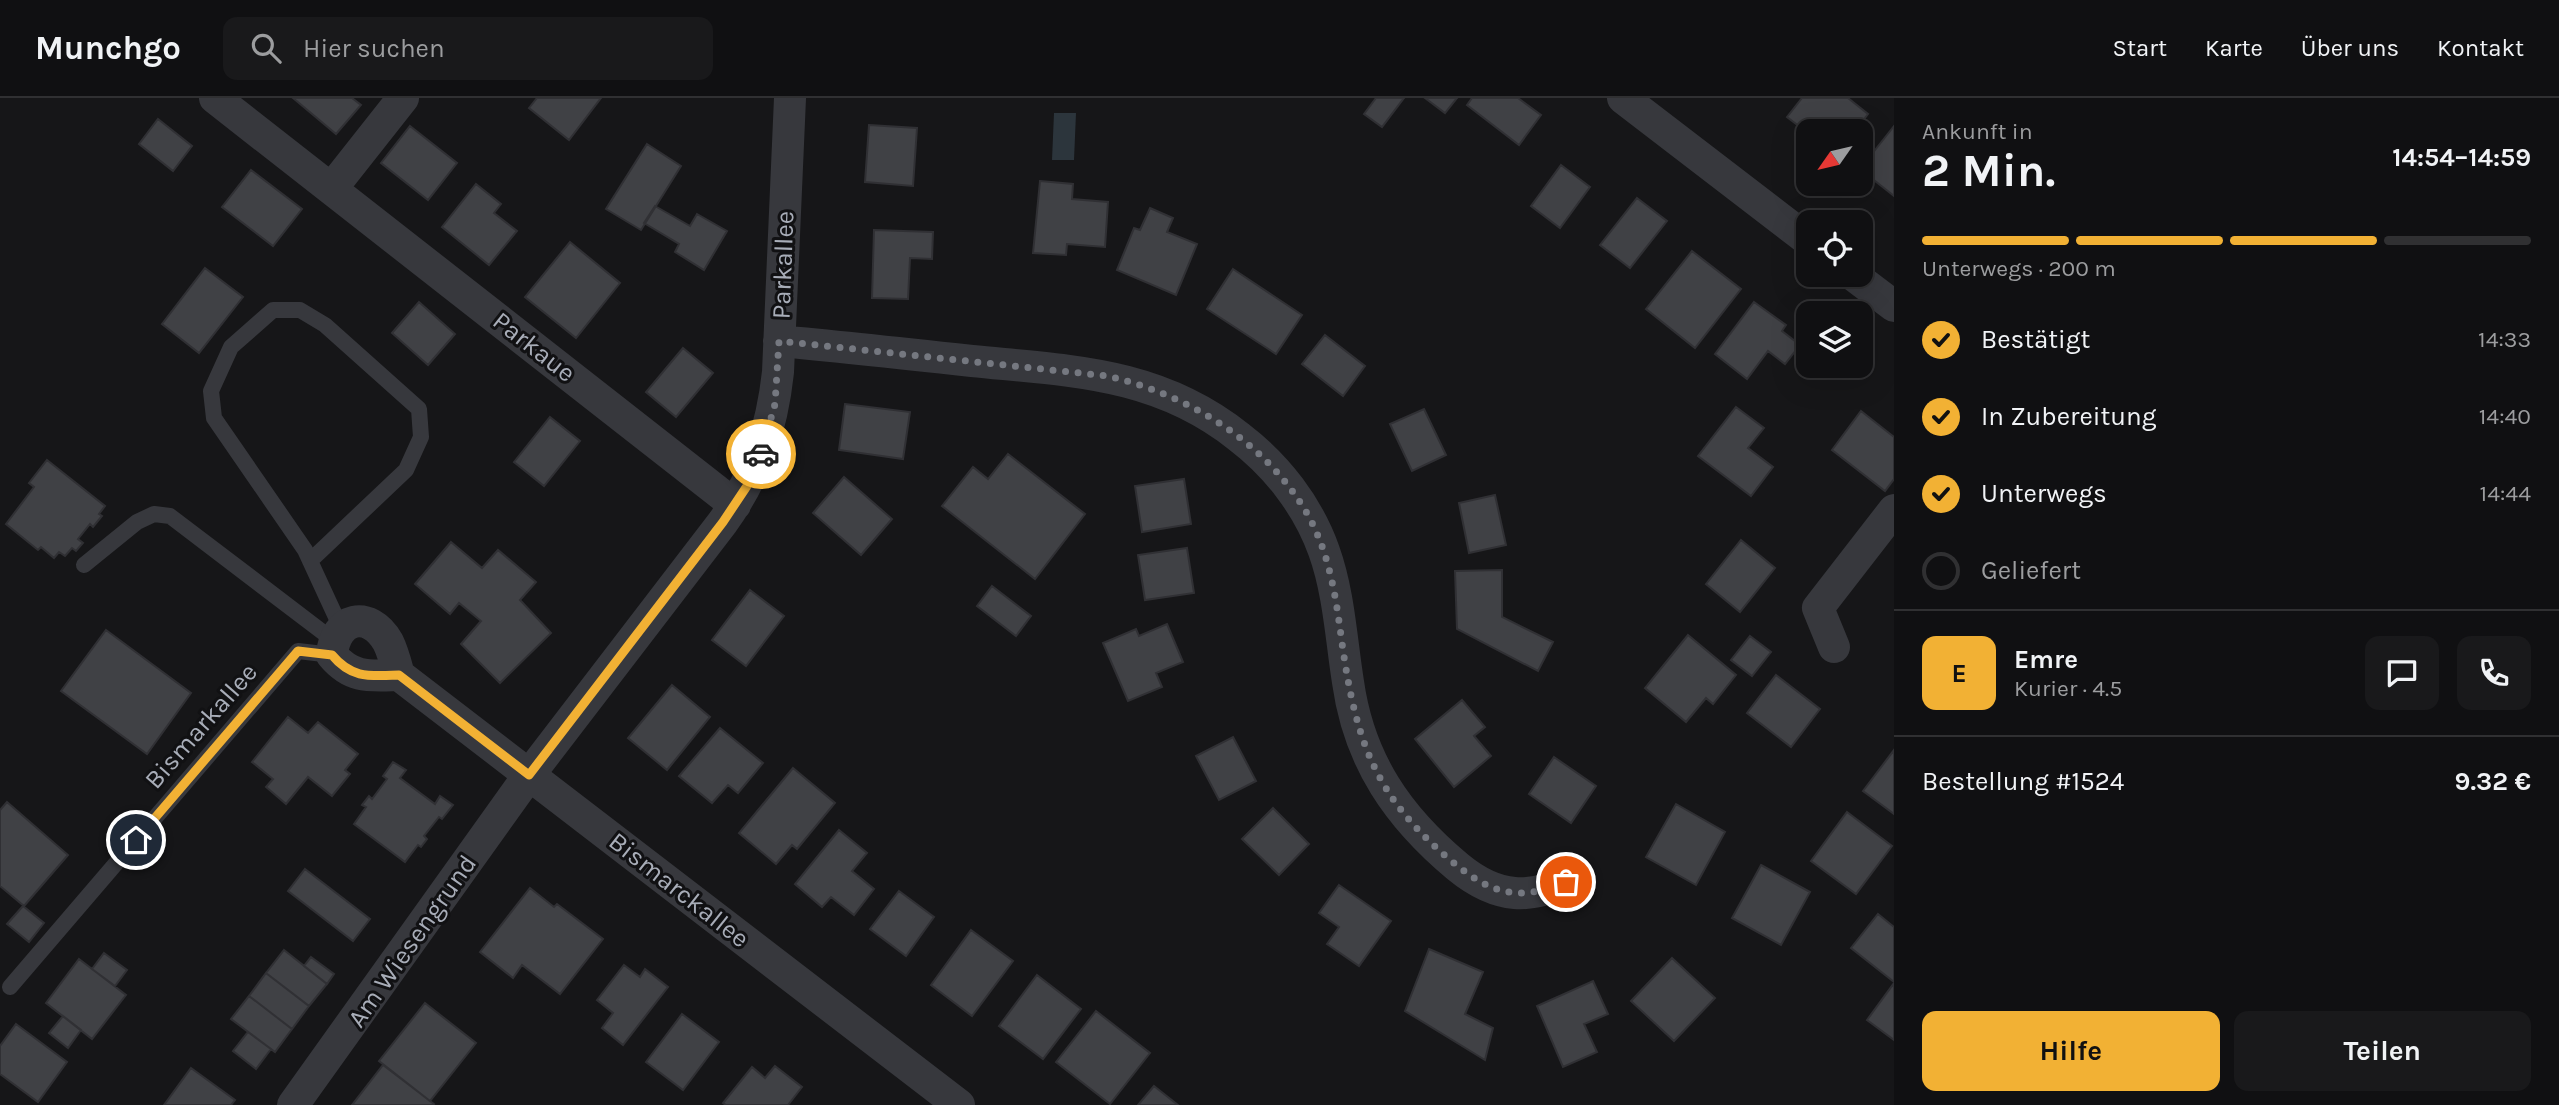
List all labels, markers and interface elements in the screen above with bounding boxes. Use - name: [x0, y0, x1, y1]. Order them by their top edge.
- search box: [223, 17, 713, 80]
- text: Munchgo: [35, 29, 181, 67]
- icon: search: [247, 29, 285, 67]
- text: Hier suchen: [303, 33, 445, 64]
- text: Start: [2113, 34, 2167, 62]
- text: Karte: [2205, 34, 2263, 62]
- text: Über uns: [2301, 34, 2399, 62]
- text: Kontakt: [2437, 34, 2524, 62]
- text: Ankunft in: [1922, 118, 2033, 145]
- north arrow: [1796, 119, 1872, 196]
- map controls: [1796, 119, 1873, 378]
- text: 14:54–14:59: [2392, 142, 2531, 173]
- text: 2 Min.: [1922, 144, 2055, 198]
- street label: Parkallee: [766, 210, 800, 320]
- button: locate: [1796, 210, 1873, 287]
- text: Unterwegs · 200 m: [1922, 255, 2116, 282]
- button: layers: [1796, 301, 1873, 378]
- street label: Parkaue: [487, 305, 581, 389]
- icon: check: [1922, 321, 1960, 359]
- text: Bestätigt: [1981, 324, 2090, 355]
- text: 14:33: [2478, 326, 2531, 353]
- icon: check: [1922, 398, 1960, 436]
- text: In Zubereitung: [1981, 401, 2156, 432]
- text: 14:40: [2479, 403, 2531, 430]
- courier: [726, 419, 796, 489]
- icon: car: [742, 435, 780, 473]
- icon: check: [1922, 475, 1960, 513]
- text: Unterwegs: [1981, 478, 2107, 509]
- text: 14:44: [2480, 480, 2531, 507]
- text: Geliefert: [1981, 555, 2081, 586]
- button: chat: [2365, 636, 2439, 710]
- button: phone: [2457, 636, 2531, 710]
- text: Emre: [2014, 644, 2078, 675]
- street label: Bismarkallee: [138, 657, 264, 795]
- text: E: [1951, 658, 1967, 689]
- text: Kurier · 4.5: [2014, 675, 2122, 702]
- text: Bestellung #1524: [1922, 766, 2124, 797]
- text: 9.32 €: [2455, 766, 2531, 797]
- pin: [106, 810, 166, 870]
- icon: home: [117, 821, 155, 859]
- street label: Bismarckallee: [603, 826, 755, 954]
- street label: Am Wiesengrund: [341, 849, 483, 1033]
- pin: [1536, 852, 1596, 912]
- icon: bag: [1547, 863, 1585, 901]
- button: Hilfe: [1922, 1011, 2220, 1091]
- button: Teilen: [2234, 1011, 2531, 1091]

